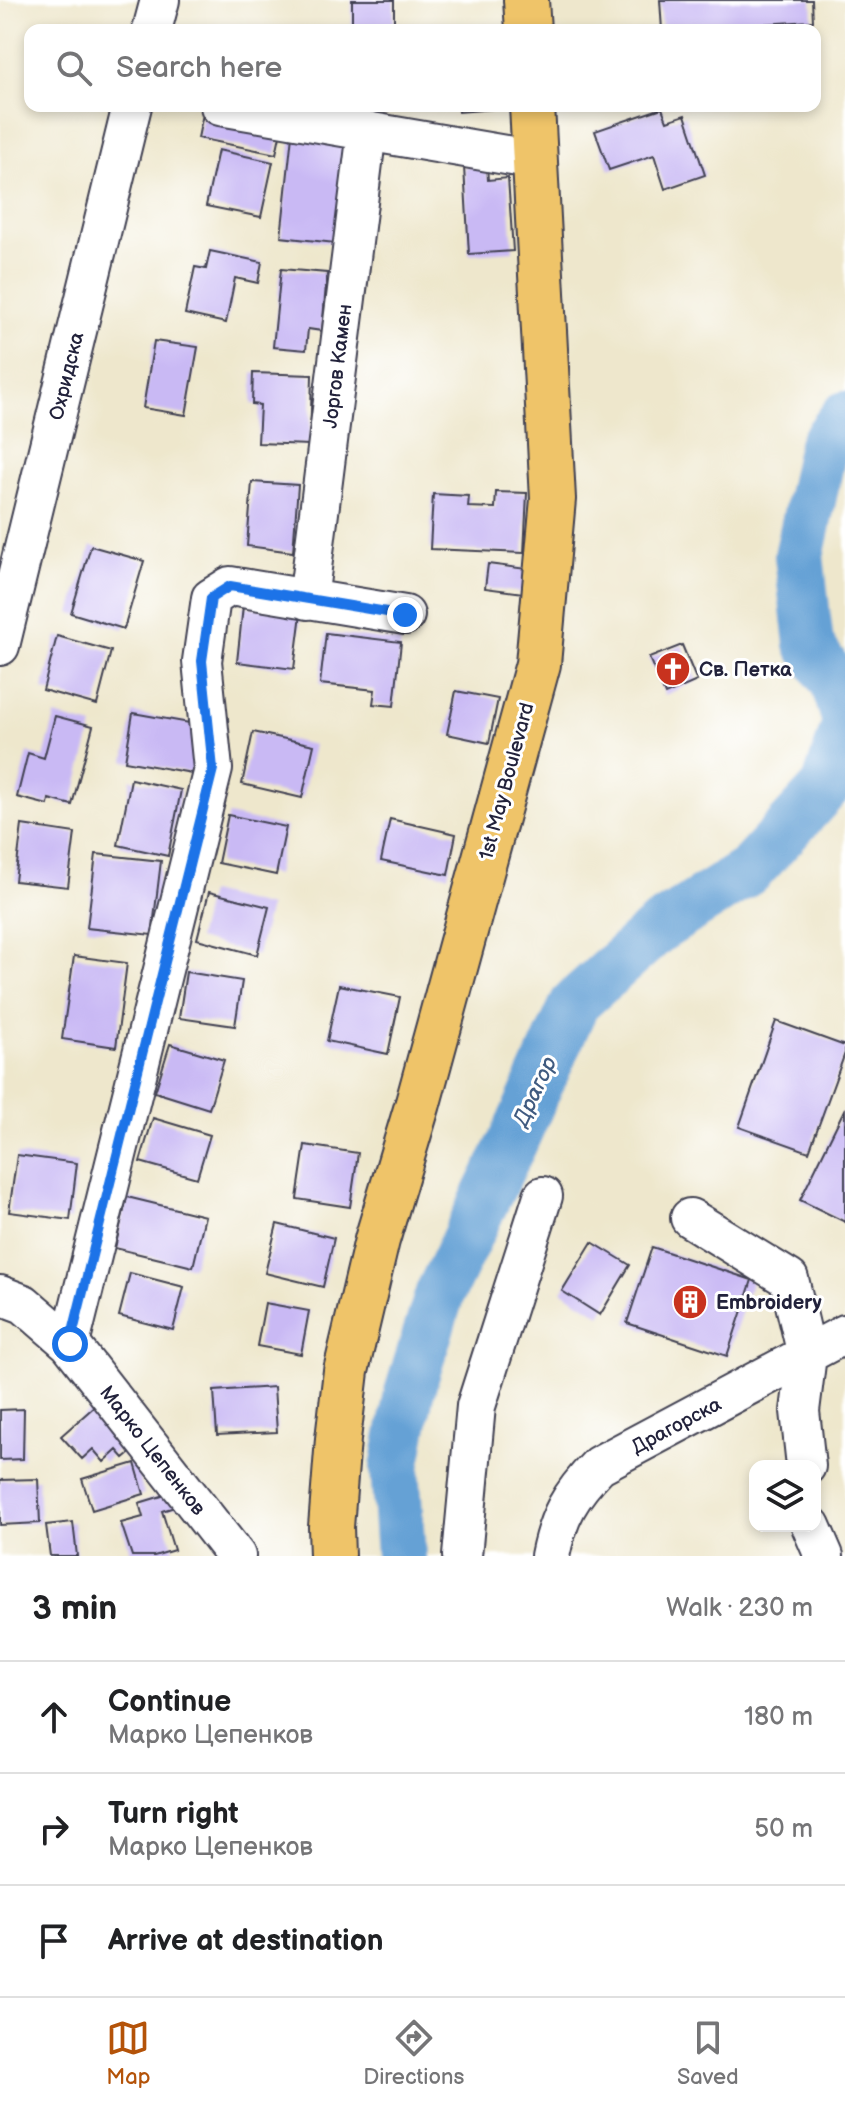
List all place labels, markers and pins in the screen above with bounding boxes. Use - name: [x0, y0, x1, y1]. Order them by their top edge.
- church icon: Св. Петка: [654, 650, 692, 688]
- place label: Св. Петка: [699, 658, 792, 682]
- building icon: Embroidery: [671, 1283, 709, 1321]
- place label: Embroidery: [716, 1291, 823, 1315]

